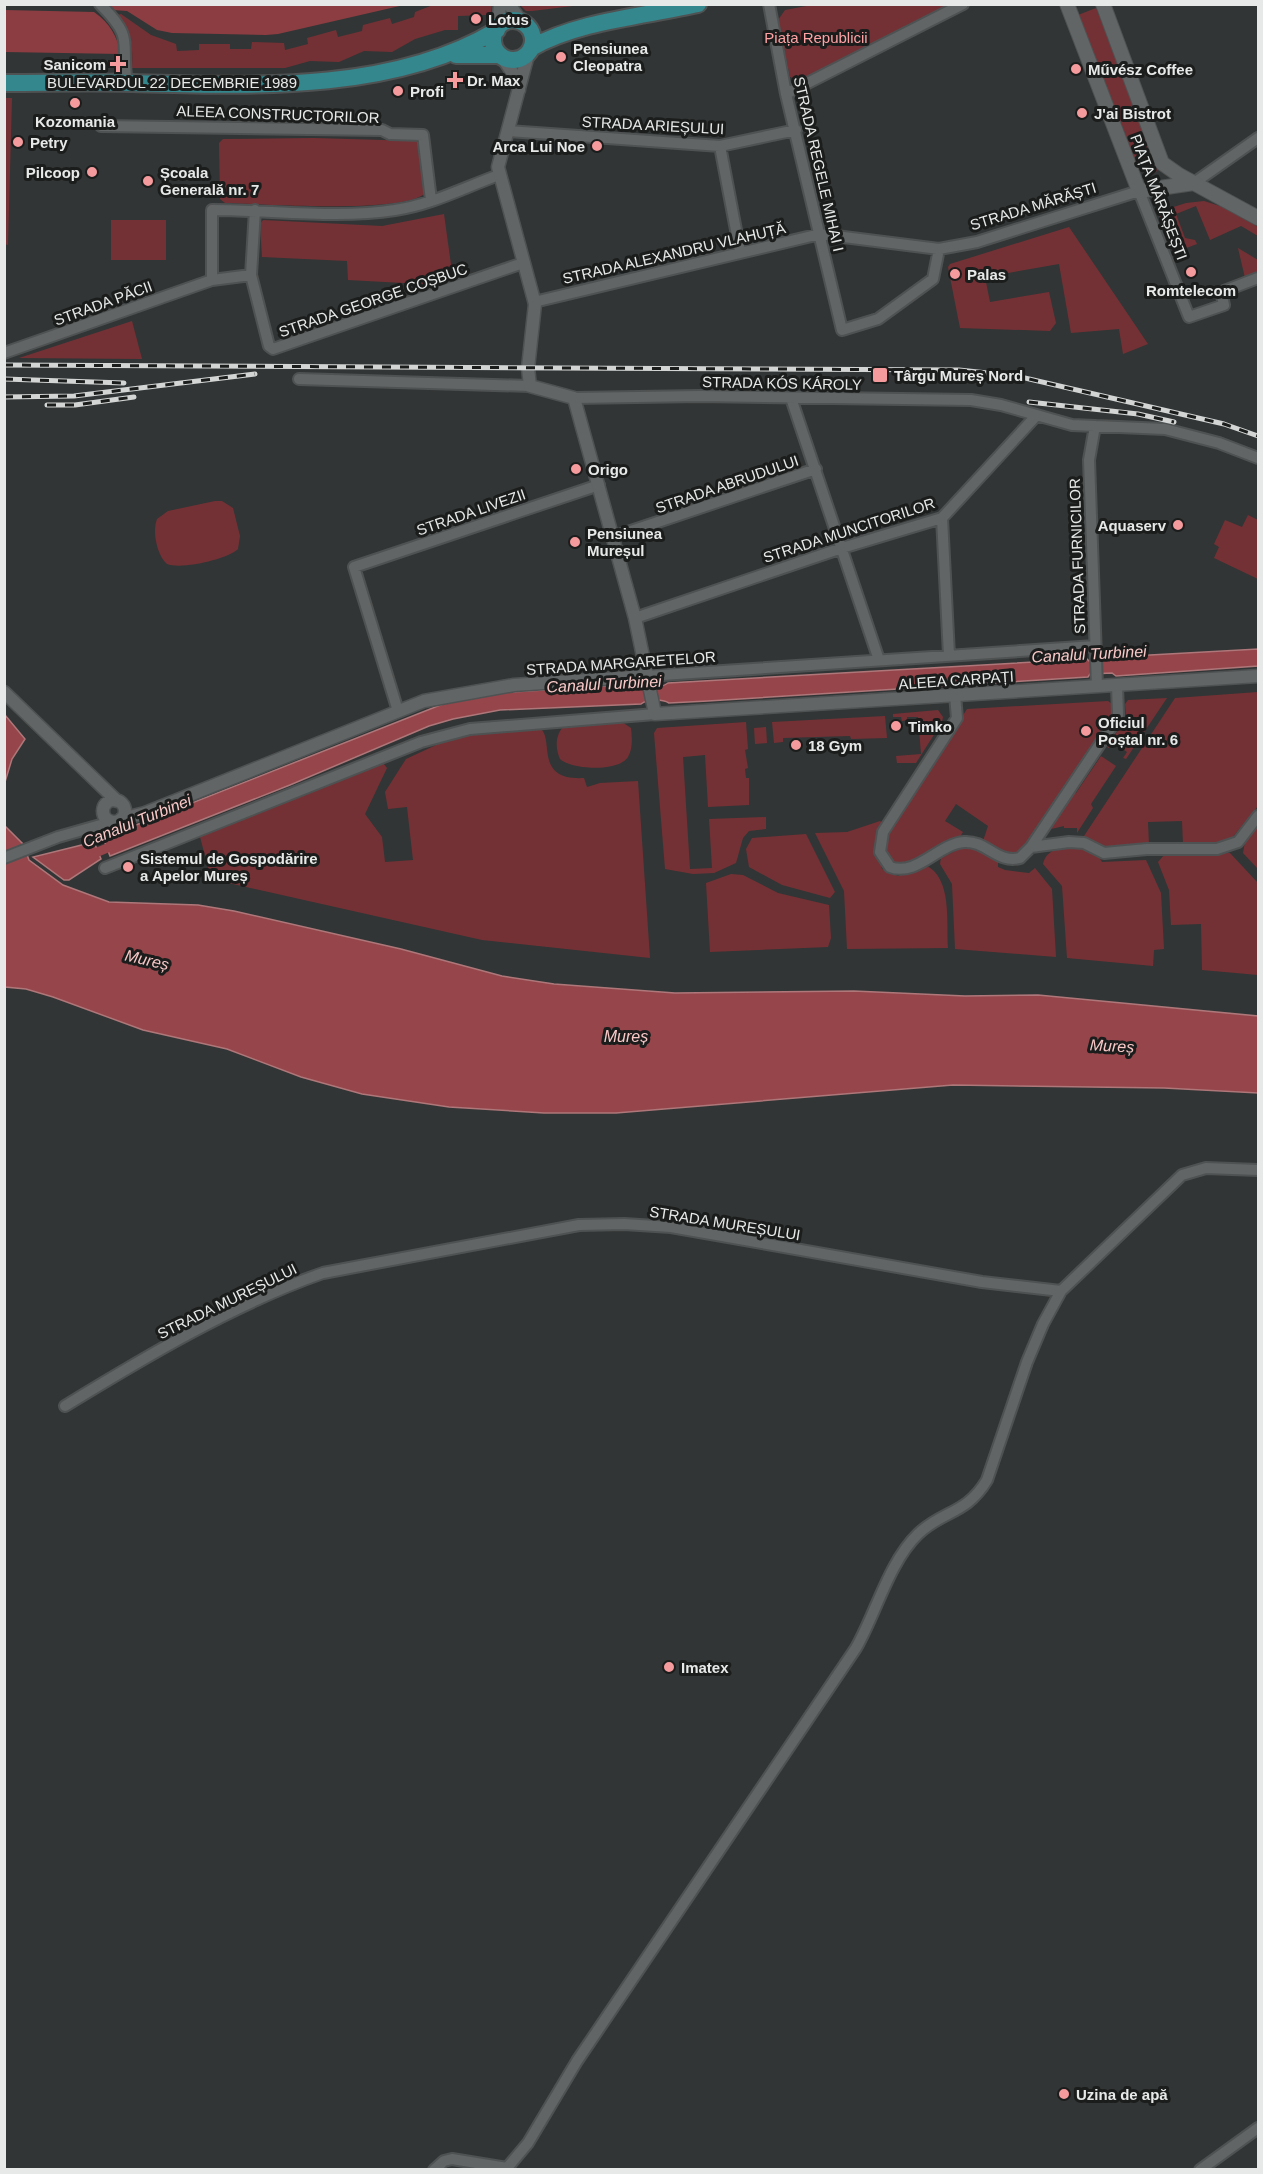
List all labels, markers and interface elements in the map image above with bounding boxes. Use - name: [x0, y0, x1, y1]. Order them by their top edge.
- place label: Lotus: [488, 11, 529, 28]
- marker: Lotus: [469, 12, 483, 26]
- park label: Piața Republicii: [764, 29, 868, 46]
- place label: Pensiunea Cleopatra: [573, 40, 649, 74]
- marker: Pensiunea Cleopatra: [554, 50, 568, 64]
- place label: Sanicom: [43, 56, 106, 73]
- marker: Sanicom: [111, 57, 125, 71]
- place label: Művész Coffee: [1088, 61, 1193, 78]
- marker: Művész Coffee: [1069, 62, 1083, 76]
- place label: Dr. Max: [467, 72, 521, 89]
- marker: Dr. Max: [448, 73, 462, 87]
- street label: BULEVARDUL 22 DECEMBRIE 1989: [47, 74, 297, 91]
- street label: STRADA REGELE MIHAI I: [791, 75, 847, 253]
- place label: Profi: [410, 83, 444, 100]
- marker: Profi: [391, 84, 405, 98]
- marker: Kozomania: [68, 96, 82, 110]
- street label: ALEEA CONSTRUCTORILOR: [176, 102, 380, 126]
- place label: J'ai Bistrot: [1094, 105, 1171, 122]
- marker: J'ai Bistrot: [1075, 106, 1089, 120]
- place label: Kozomania: [35, 113, 116, 130]
- street label: STRADA ARIEȘULUI: [581, 113, 725, 137]
- street label: PIAȚA MĂRĂȘEȘTI: [1127, 132, 1191, 262]
- place label: Petry: [30, 134, 68, 151]
- marker: Petry: [11, 135, 25, 149]
- place label: Arca Lui Noe: [492, 138, 585, 155]
- marker: Arca Lui Noe: [590, 139, 604, 153]
- place label: Pilcoop: [26, 164, 80, 181]
- place label: Școala Generală nr. 7: [160, 164, 259, 198]
- marker: Pilcoop: [85, 165, 99, 179]
- marker: Școala Generală nr. 7: [141, 174, 155, 188]
- street label: STRADA MĂRĂȘTI: [968, 179, 1098, 233]
- street label: STRADA ALEXANDRU VLAHUȚĂ: [561, 219, 787, 287]
- street label: STRADA GEORGE COȘBUC: [276, 260, 470, 340]
- marker: Romtelecom: [1184, 265, 1198, 279]
- place label: Palas: [967, 266, 1006, 283]
- marker: Palas: [948, 267, 962, 281]
- street label: STRADA PĂCII: [52, 277, 154, 329]
- place label: Romtelecom: [1146, 282, 1236, 299]
- marker: Târgu Mureș Nord: [871, 366, 889, 384]
- place label: Târgu Mureș Nord: [894, 367, 1023, 384]
- street label: STRADA KÓS KÁROLY: [702, 373, 862, 393]
- street label: STRADA ABRUDULUI: [653, 452, 801, 516]
- place label: Origo: [588, 461, 628, 478]
- marker: Origo: [569, 462, 583, 476]
- street label: STRADA FURNICILOR: [1066, 478, 1088, 634]
- street label: STRADA LIVEZII: [414, 485, 528, 539]
- street label: STRADA MUNCITORILOR: [761, 494, 937, 566]
- place label: Aquaserv: [1098, 517, 1167, 534]
- marker: Aquaserv: [1171, 518, 1185, 532]
- place label: Pensiunea Mureșul: [587, 525, 663, 559]
- marker: Pensiunea Mureșul: [568, 535, 582, 549]
- water label: Canalul Turbinei: [1031, 642, 1147, 666]
- street label: STRADA MARGARETELOR: [526, 648, 717, 678]
- street label: ALEEA CARPAȚI: [898, 667, 1014, 693]
- water label: Canalul Turbinei: [546, 672, 662, 696]
- place label: Oficiul Poștal nr. 6: [1098, 714, 1178, 748]
- place label: Timko: [908, 718, 952, 735]
- marker: Timko: [889, 719, 903, 733]
- marker: Oficiul Poștal nr. 6: [1079, 724, 1093, 738]
- place label: 18 Gym: [808, 737, 862, 754]
- marker: 18 Gym: [789, 738, 803, 752]
- water label: Canalul Turbinei: [80, 791, 194, 850]
- place label: Sistemul de Gospodărire a Apelor Mureș: [140, 850, 318, 884]
- marker: Sistemul de Gospodărire a Apelor Mureș: [121, 860, 135, 874]
- water label: Mureș: [123, 947, 171, 973]
- water label: Mureș: [604, 1028, 648, 1045]
- water label: Mureș: [1089, 1036, 1135, 1056]
- street label: STRADA MUREȘULUI: [648, 1203, 802, 1243]
- street label: STRADA MUREȘULUI: [155, 1260, 299, 1342]
- place label: Imatex: [681, 1659, 729, 1676]
- marker: Imatex: [662, 1660, 676, 1674]
- place label: Uzina de apă: [1076, 2086, 1168, 2103]
- marker: Uzina de apă: [1057, 2087, 1071, 2101]

